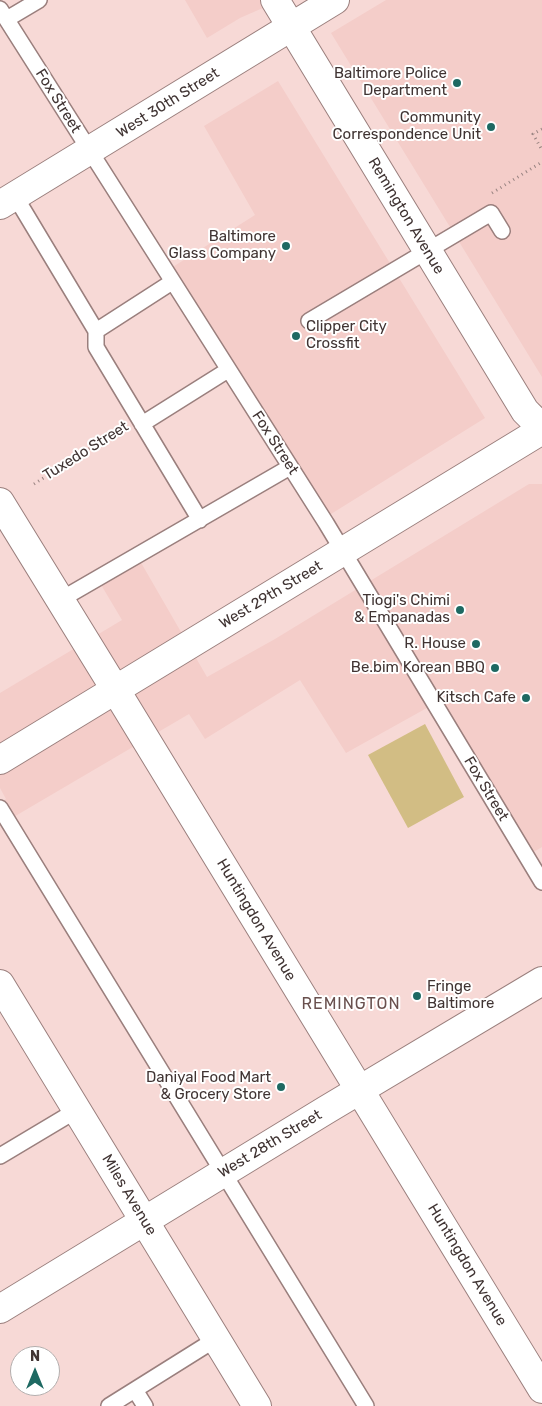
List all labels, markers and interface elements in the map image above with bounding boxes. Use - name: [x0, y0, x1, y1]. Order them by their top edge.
- street label: West 30th Street: [113, 64, 223, 142]
- place label: Baltimore Police Department: [334, 65, 447, 100]
- street label: Fox Street: [31, 66, 85, 136]
- marker: Baltimore Police Department: [451, 77, 463, 89]
- place label: Community Correspondence Unit: [333, 109, 481, 144]
- marker: Community Correspondence Unit: [485, 121, 497, 133]
- street label: Remington Avenue: [364, 154, 448, 278]
- place label: Baltimore Glass Company: [169, 228, 276, 263]
- marker: Baltimore Glass Company: [280, 240, 292, 252]
- place label: Clipper City Crossfit: [306, 318, 387, 353]
- marker: Clipper City Crossfit: [290, 330, 302, 342]
- street label: Fox Street: [248, 408, 302, 478]
- street label: Tuxedo Street: [40, 418, 132, 484]
- street label: West 29th Street: [216, 557, 326, 633]
- place label: Tiogi's Chimi & Empanadas: [354, 592, 450, 627]
- marker: Tiogi's Chimi & Empanadas: [454, 604, 466, 616]
- place label: R. House: [404, 635, 466, 653]
- marker: R. House: [470, 638, 482, 650]
- place label: Be.bim Korean BBQ: [351, 659, 485, 677]
- marker: Be.bim Korean BBQ: [489, 662, 501, 674]
- place label: Kitsch Cafe: [437, 689, 516, 707]
- marker: Kitsch Cafe: [520, 692, 532, 704]
- street label: Fox Street: [460, 753, 512, 825]
- street label: Huntingdon Avenue: [212, 856, 300, 984]
- place label: Fringe Baltimore: [427, 978, 494, 1013]
- marker: Fringe Baltimore: [411, 990, 423, 1002]
- district label: REMINGTON: [300, 994, 402, 1014]
- place label: Daniyal Food Mart & Grocery Store: [146, 1069, 271, 1104]
- marker: Daniyal Food Mart & Grocery Store: [275, 1081, 287, 1093]
- street label: West 28th Street: [215, 1106, 325, 1182]
- street label: Miles Avenue: [98, 1151, 160, 1239]
- street label: Huntingdon Avenue: [423, 1201, 511, 1329]
- north arrow: [10, 1346, 60, 1396]
- text: N: [30, 1348, 40, 1365]

